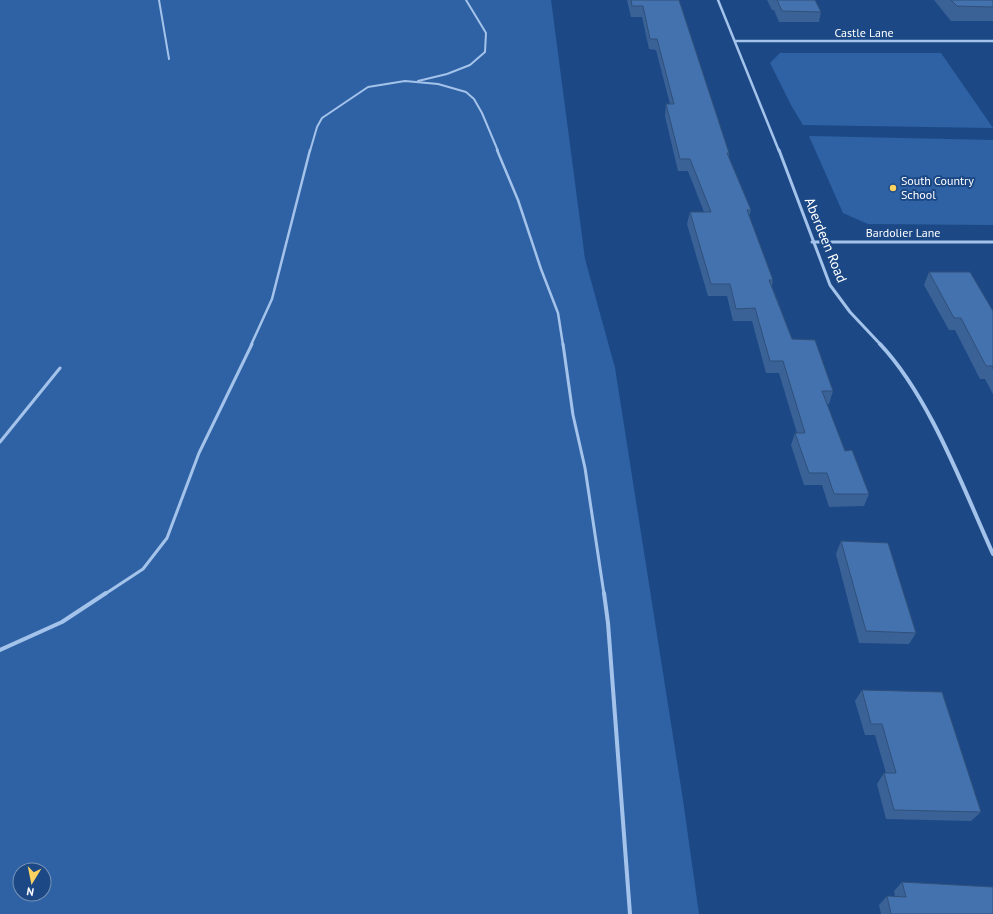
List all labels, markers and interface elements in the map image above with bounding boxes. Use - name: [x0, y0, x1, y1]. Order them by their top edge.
- street label: Castle Lane: [834, 25, 894, 40]
- place label: South Country School: [901, 173, 974, 202]
- marker: South Country School: [888, 183, 898, 193]
- street label: Aberdeen Road: [801, 195, 851, 285]
- street label: Bardolier Lane: [866, 225, 940, 240]
- north arrow: [12, 862, 52, 902]
- text: N: [25, 884, 35, 899]

